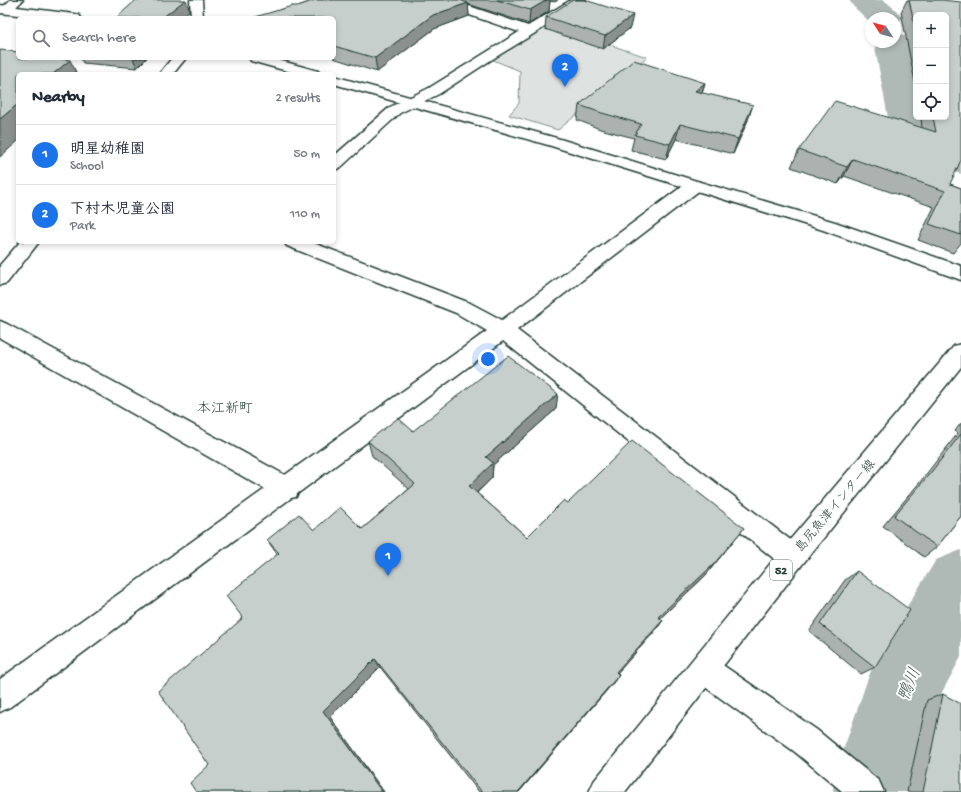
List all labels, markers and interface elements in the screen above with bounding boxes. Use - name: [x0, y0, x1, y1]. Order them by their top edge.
- north arrow: [865, 12, 901, 48]
- map controls: [913, 12, 949, 120]
- button: +: [913, 12, 949, 48]
- search box: [16, 16, 336, 60]
- icon: search: [30, 27, 52, 49]
- text: Search here: [62, 29, 136, 47]
- button: −: [913, 48, 949, 84]
- pin: 2: [552, 54, 578, 87]
- button: locate: [913, 84, 949, 120]
- text: Nearby: [32, 88, 85, 108]
- text: 2 results: [275, 91, 320, 106]
- text: 明星幼稚園: [70, 141, 145, 159]
- text: 1: [42, 147, 48, 162]
- text: 50 m: [293, 147, 320, 162]
- text: School: [70, 159, 104, 174]
- text: 下村木児童公園: [70, 201, 175, 219]
- text: 2: [42, 207, 48, 222]
- text: 110 m: [290, 207, 320, 222]
- text: Park: [70, 219, 95, 234]
- your location: [478, 349, 498, 369]
- district label: 本江新町: [197, 401, 253, 418]
- street label: 島尻魚津インター線: [793, 456, 880, 556]
- pin: 1: [375, 543, 401, 576]
- road number: 52: [770, 560, 792, 580]
- water label: 鴨川: [894, 665, 927, 705]

